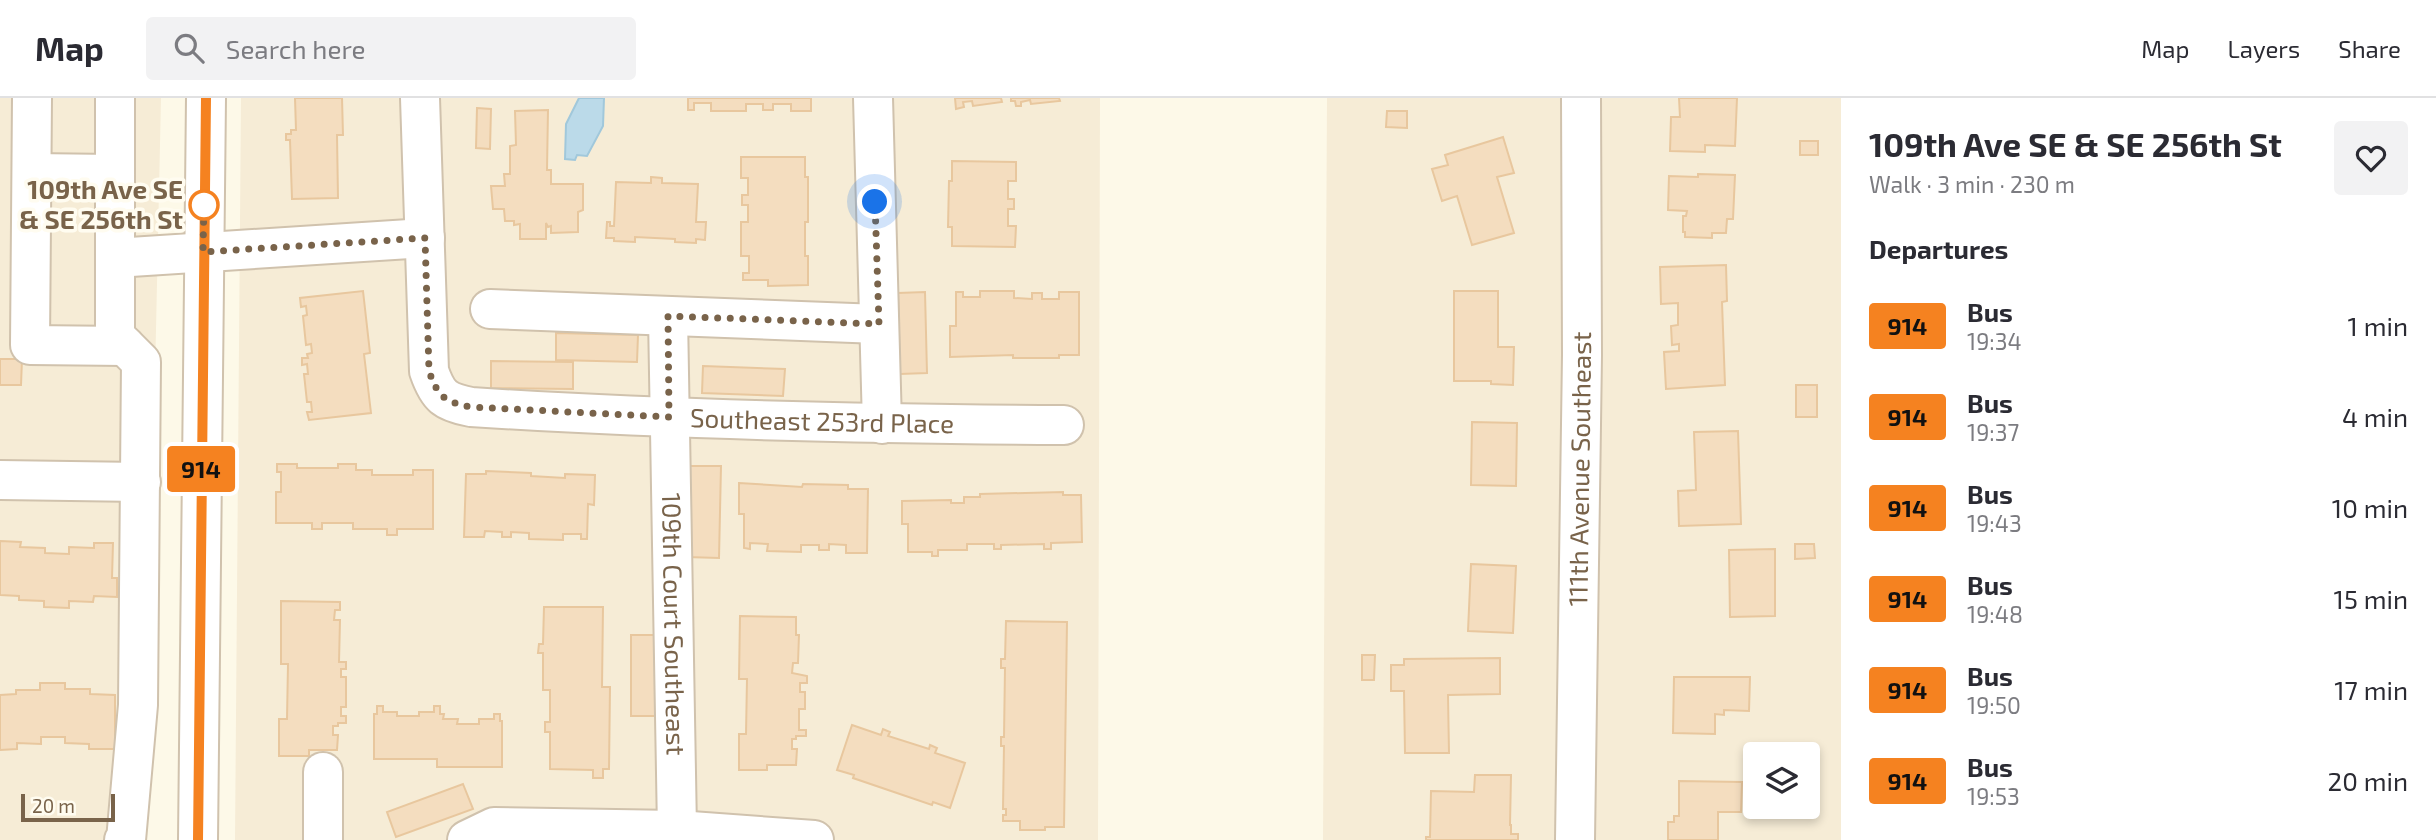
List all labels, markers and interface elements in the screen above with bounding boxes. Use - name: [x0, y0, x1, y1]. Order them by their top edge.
- search box: [146, 17, 636, 80]
- text: Map: [35, 28, 104, 68]
- icon: search: [170, 29, 208, 67]
- text: Search here: [226, 33, 365, 64]
- text: Map: [2141, 34, 2189, 63]
- text: Layers: [2227, 34, 2300, 63]
- text: Share: [2338, 34, 2401, 63]
- button: heart: [2334, 121, 2408, 195]
- text: 109th Ave SE & SE 256th St: [1869, 124, 2282, 164]
- text: Walk · 3 min · 230 m: [1869, 170, 2075, 198]
- place label: 109th Ave SE & SE 256th St: [19, 173, 183, 234]
- your location: [857, 184, 892, 219]
- marker: 109th Ave SE & SE 256th St: [189, 190, 219, 220]
- text: Departures: [1869, 233, 2008, 264]
- text: Bus: [1967, 296, 2013, 327]
- text: 1 min: [2348, 310, 2408, 341]
- text: 914: [1888, 311, 1927, 340]
- text: 19:34: [1967, 327, 2022, 355]
- street label: 111th Avenue Southeast: [1561, 331, 1596, 607]
- text: Bus: [1967, 387, 2013, 418]
- street label: Southeast 253rd Place: [689, 401, 954, 438]
- text: 4 min: [2342, 401, 2408, 432]
- text: 914: [1888, 402, 1927, 431]
- text: 19:37: [1967, 418, 2019, 446]
- line badge: 914: [161, 446, 241, 492]
- text: 914: [181, 454, 221, 483]
- text: Bus: [1967, 478, 2013, 509]
- street label: 109th Court Southeast: [657, 492, 693, 756]
- text: 10 min: [2332, 492, 2408, 523]
- text: 914: [1888, 493, 1927, 522]
- text: 19:43: [1967, 509, 2022, 537]
- text: Bus: [1967, 569, 2013, 600]
- text: 15 min: [2334, 583, 2408, 614]
- text: 914: [1888, 584, 1927, 613]
- text: 19:48: [1967, 600, 2023, 628]
- text: Bus: [1967, 660, 2013, 691]
- text: 17 min: [2334, 674, 2408, 705]
- text: 914: [1888, 675, 1927, 704]
- text: 19:50: [1967, 691, 2021, 719]
- map controls: [1743, 742, 1820, 819]
- button: layers: [1743, 742, 1820, 819]
- text: Bus: [1967, 751, 2013, 782]
- text: 20 min: [2328, 765, 2408, 796]
- text: 914: [1888, 766, 1927, 795]
- text: 19:53: [1967, 782, 2020, 810]
- scale bar: [21, 791, 116, 823]
- text: 20 m: [32, 794, 75, 817]

